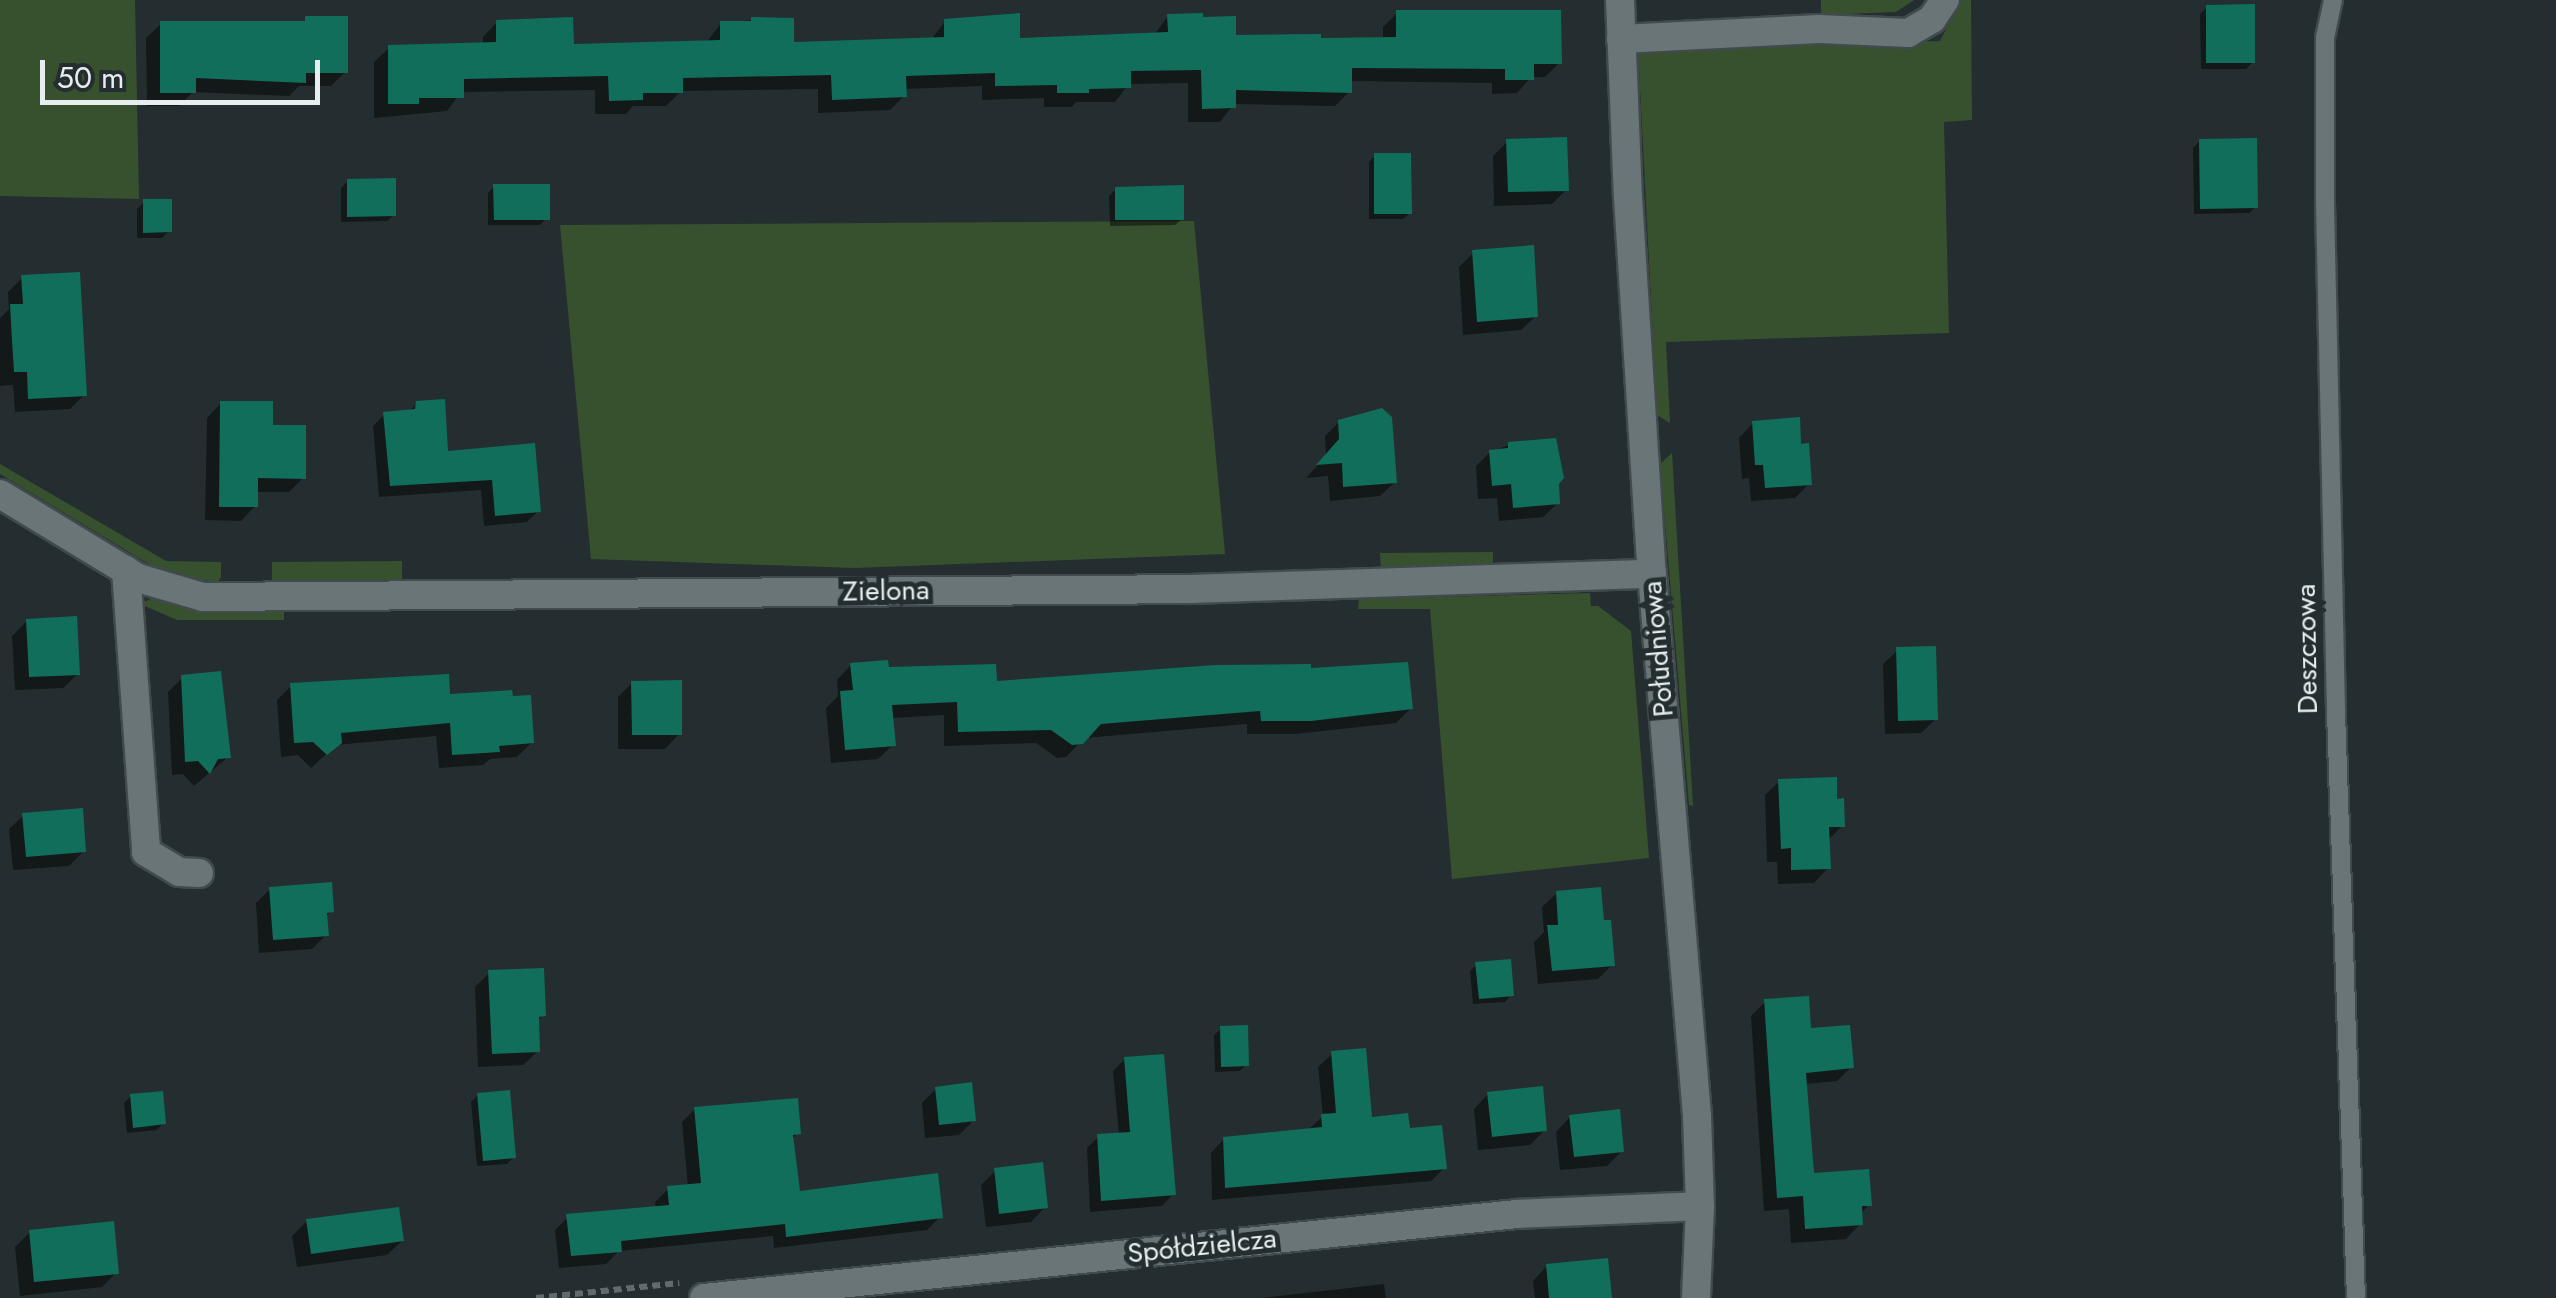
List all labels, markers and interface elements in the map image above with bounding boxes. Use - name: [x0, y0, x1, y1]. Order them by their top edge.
- scale bar: [45, 40, 325, 102]
- text: 50 m: [57, 56, 124, 99]
- street label: Zielona: [842, 573, 930, 609]
- street label: Południowa: [1635, 580, 1681, 718]
- street label: Deszczowa: [2289, 584, 2325, 714]
- street label: Spółdzielcza: [1126, 1221, 1278, 1271]

